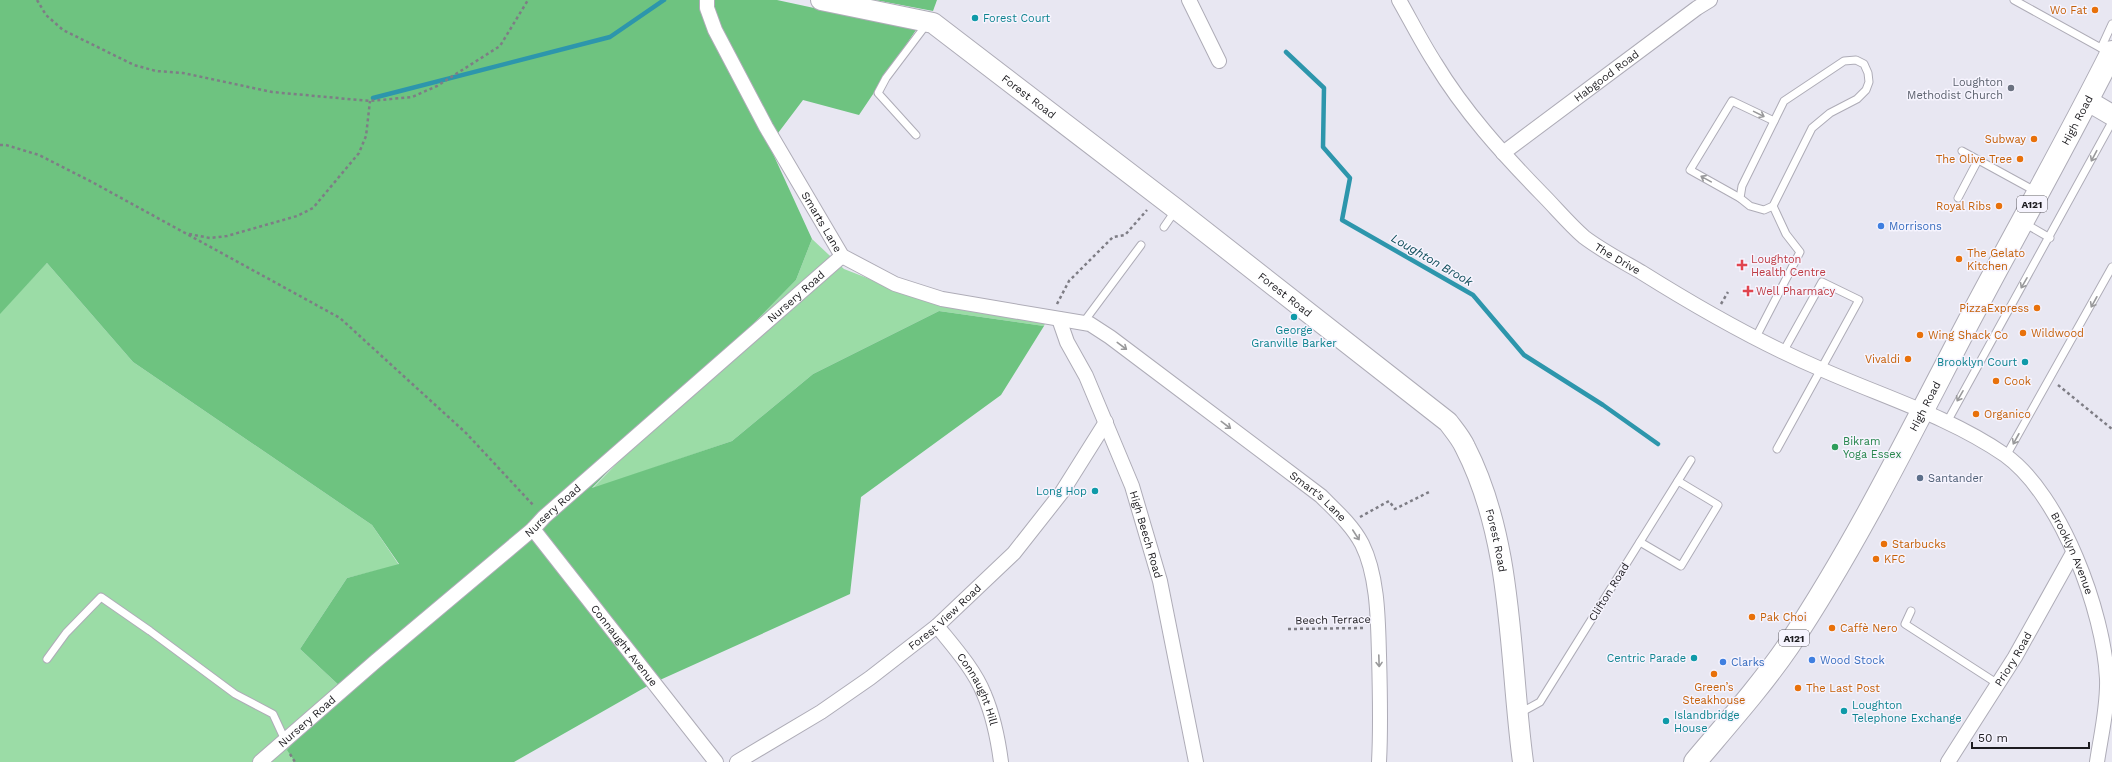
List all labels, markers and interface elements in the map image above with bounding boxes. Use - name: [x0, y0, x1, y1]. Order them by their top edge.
- place label: Wo Fat: [2050, 4, 2087, 17]
- marker: Wo Fat: [2090, 5, 2100, 15]
- place label: Forest Court: [983, 12, 1051, 25]
- marker: Forest Court: [970, 13, 980, 23]
- street label: Habgood Road: [1571, 47, 1641, 104]
- street label: Forest Road: [999, 72, 1058, 121]
- place label: Loughton Methodist Church: [1907, 76, 2003, 102]
- marker: Loughton Methodist Church: [2006, 83, 2016, 93]
- street label: High Road: [2058, 93, 2095, 147]
- one-way arrow: [1753, 111, 1765, 118]
- place label: Subway: [1985, 133, 2026, 146]
- marker: Subway: [2029, 134, 2039, 144]
- one-way arrow: [2089, 150, 2097, 162]
- place label: The Olive Tree: [1936, 153, 2012, 166]
- marker: The Olive Tree: [2015, 154, 2025, 164]
- one-way arrow: [1700, 174, 1712, 182]
- street label: Smarts Lane: [799, 189, 845, 254]
- road number: A121: [2017, 196, 2047, 212]
- place label: Royal Ribs: [1936, 200, 1991, 213]
- marker: Royal Ribs: [1994, 201, 2004, 211]
- place label: Morrisons: [1889, 220, 1942, 233]
- marker: Morrisons: [1876, 221, 1886, 231]
- water label: Loughton Brook: [1389, 231, 1476, 289]
- street label: The Drive: [1592, 240, 1643, 277]
- place label: The Gelato Kitchen: [1967, 247, 2025, 273]
- place label: Loughton Health Centre: [1751, 253, 1826, 279]
- marker: The Gelato Kitchen: [1954, 254, 1964, 264]
- marker: Loughton Health Centre: [1736, 259, 1748, 271]
- street label: Nursery Road: [765, 268, 827, 325]
- street label: Forest Road: [1256, 269, 1315, 319]
- one-way arrow: [2020, 277, 2028, 289]
- place label: Well Pharmacy: [1756, 285, 1836, 298]
- marker: Well Pharmacy: [1743, 286, 1753, 296]
- one-way arrow: [2089, 296, 2097, 308]
- place label: PizzaExpress: [1959, 302, 2029, 315]
- marker: PizzaExpress: [2032, 303, 2042, 313]
- marker: George Granville Barker: [1289, 312, 1299, 322]
- place label: George Granville Barker: [1251, 324, 1337, 350]
- place label: Wildwood: [2031, 327, 2084, 340]
- marker: Wildwood: [2018, 328, 2028, 338]
- place label: Wing Shack Co: [1928, 329, 2008, 342]
- marker: Wing Shack Co: [1915, 330, 1925, 340]
- one-way arrow: [1116, 342, 1127, 351]
- place label: Vivaldi: [1865, 353, 1900, 366]
- marker: Vivaldi: [1903, 354, 1913, 364]
- place label: Brooklyn Court: [1937, 356, 2017, 369]
- marker: Brooklyn Court: [2020, 357, 2030, 367]
- place label: Cook: [2004, 375, 2031, 388]
- marker: Cook: [1991, 376, 2001, 386]
- street label: High Road: [1907, 379, 1943, 433]
- one-way arrow: [1956, 390, 1964, 402]
- place label: Organico: [1984, 408, 2031, 421]
- marker: Organico: [1971, 409, 1981, 419]
- one-way arrow: [1220, 420, 1231, 429]
- one-way arrow: [2011, 433, 2019, 445]
- place label: Bikram Yoga Essex: [1843, 435, 1901, 461]
- marker: Bikram Yoga Essex: [1830, 442, 1840, 452]
- street label: Smart's Lane: [1287, 468, 1349, 524]
- place label: Santander: [1928, 472, 1984, 485]
- marker: Santander: [1915, 473, 1925, 483]
- street label: Nursery Road: [522, 481, 583, 540]
- place label: Long Hop: [1036, 485, 1087, 498]
- marker: Long Hop: [1090, 486, 1100, 496]
- street label: High Beech Road: [1127, 489, 1165, 580]
- street label: Forest Road: [1483, 507, 1509, 573]
- street label: Brooklyn Avenue: [2048, 510, 2096, 596]
- one-way arrow: [1352, 529, 1360, 540]
- place label: Starbucks: [1892, 538, 1946, 551]
- marker: Starbucks: [1879, 539, 1889, 549]
- place label: KFC: [1884, 553, 1906, 566]
- marker: KFC: [1871, 554, 1881, 564]
- street label: Clifton Road: [1586, 560, 1632, 624]
- street label: Forest View Road: [906, 581, 984, 652]
- street label: Connaught Avenue: [588, 602, 661, 689]
- place label: Pak Choi: [1760, 611, 1807, 624]
- marker: Pak Choi: [1747, 612, 1757, 622]
- street label: Beech Terrace: [1295, 613, 1371, 627]
- place label: Caffè Nero: [1840, 622, 1898, 635]
- marker: Caffè Nero: [1827, 623, 1837, 633]
- street label: Priory Road: [1992, 629, 2034, 689]
- road number: A121: [1779, 630, 1809, 646]
- street label: Connaught Hill: [955, 650, 1001, 727]
- place label: Centric Parade: [1607, 652, 1686, 665]
- marker: Centric Parade: [1689, 653, 1699, 663]
- one-way arrow: [1375, 654, 1383, 667]
- place label: Wood Stock: [1820, 654, 1885, 667]
- marker: Wood Stock: [1807, 655, 1817, 665]
- place label: Clarks: [1731, 656, 1765, 669]
- marker: Clarks: [1718, 657, 1728, 667]
- marker: Green’s Steakhouse: [1709, 669, 1719, 679]
- place label: Green’s Steakhouse: [1683, 681, 1745, 707]
- place label: The Last Post: [1806, 682, 1880, 695]
- marker: The Last Post: [1793, 683, 1803, 693]
- street label: Nursery Road: [275, 693, 338, 750]
- place label: Loughton Telephone Exchange: [1852, 699, 1962, 725]
- marker: Loughton Telephone Exchange: [1839, 706, 1849, 716]
- place label: Islandbridge House: [1674, 709, 1740, 735]
- marker: Islandbridge House: [1661, 716, 1671, 726]
- scale bar: [1972, 724, 2089, 750]
- text: 50 m: [1978, 731, 2008, 745]

